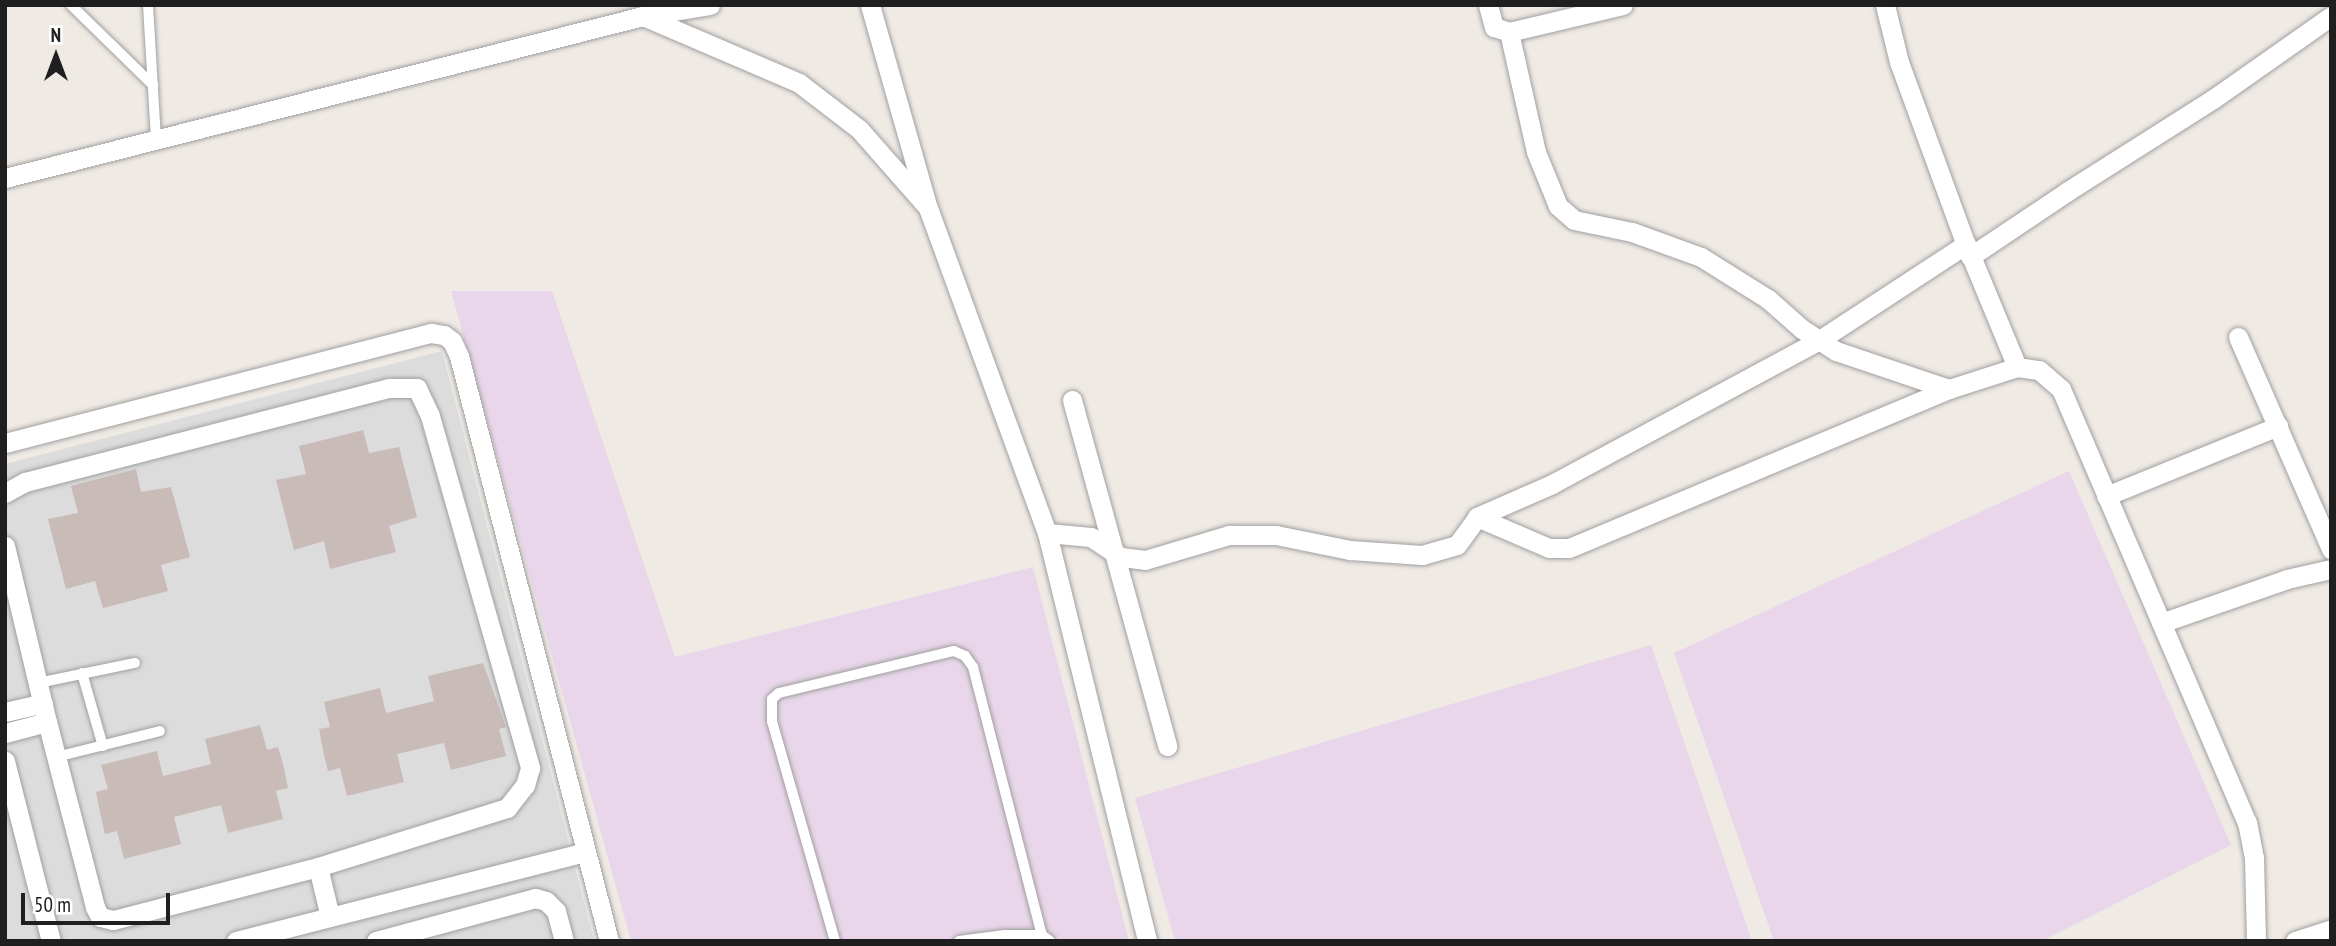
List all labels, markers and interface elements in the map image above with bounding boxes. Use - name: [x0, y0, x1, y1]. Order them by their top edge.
- north arrow: [21, 21, 91, 91]
- text: N: [51, 23, 61, 47]
- scale bar: [24, 880, 173, 924]
- text: 50 m: [34, 891, 71, 918]

